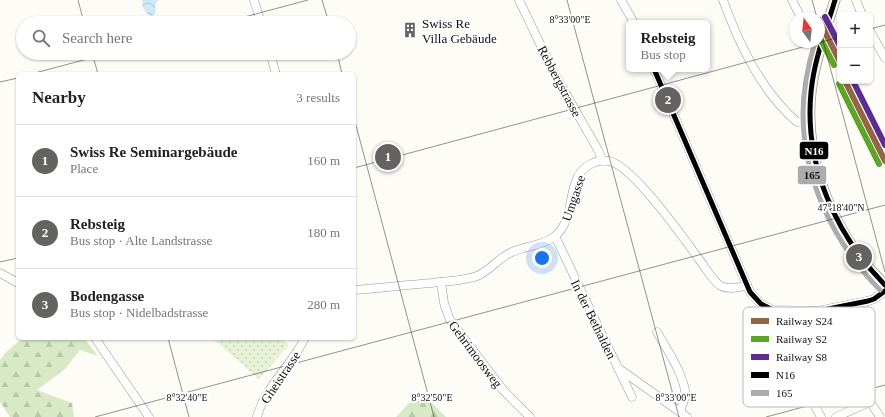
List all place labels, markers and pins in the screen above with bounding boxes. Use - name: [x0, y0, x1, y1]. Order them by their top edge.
- place label: Swiss Re Villa Gebäude: [422, 16, 497, 46]
- building icon: Swiss Re Villa Gebäude: [401, 21, 419, 39]
- pin: 2: [655, 85, 681, 115]
- pin: 1: [375, 142, 401, 172]
- pin: 3: [846, 242, 872, 272]

